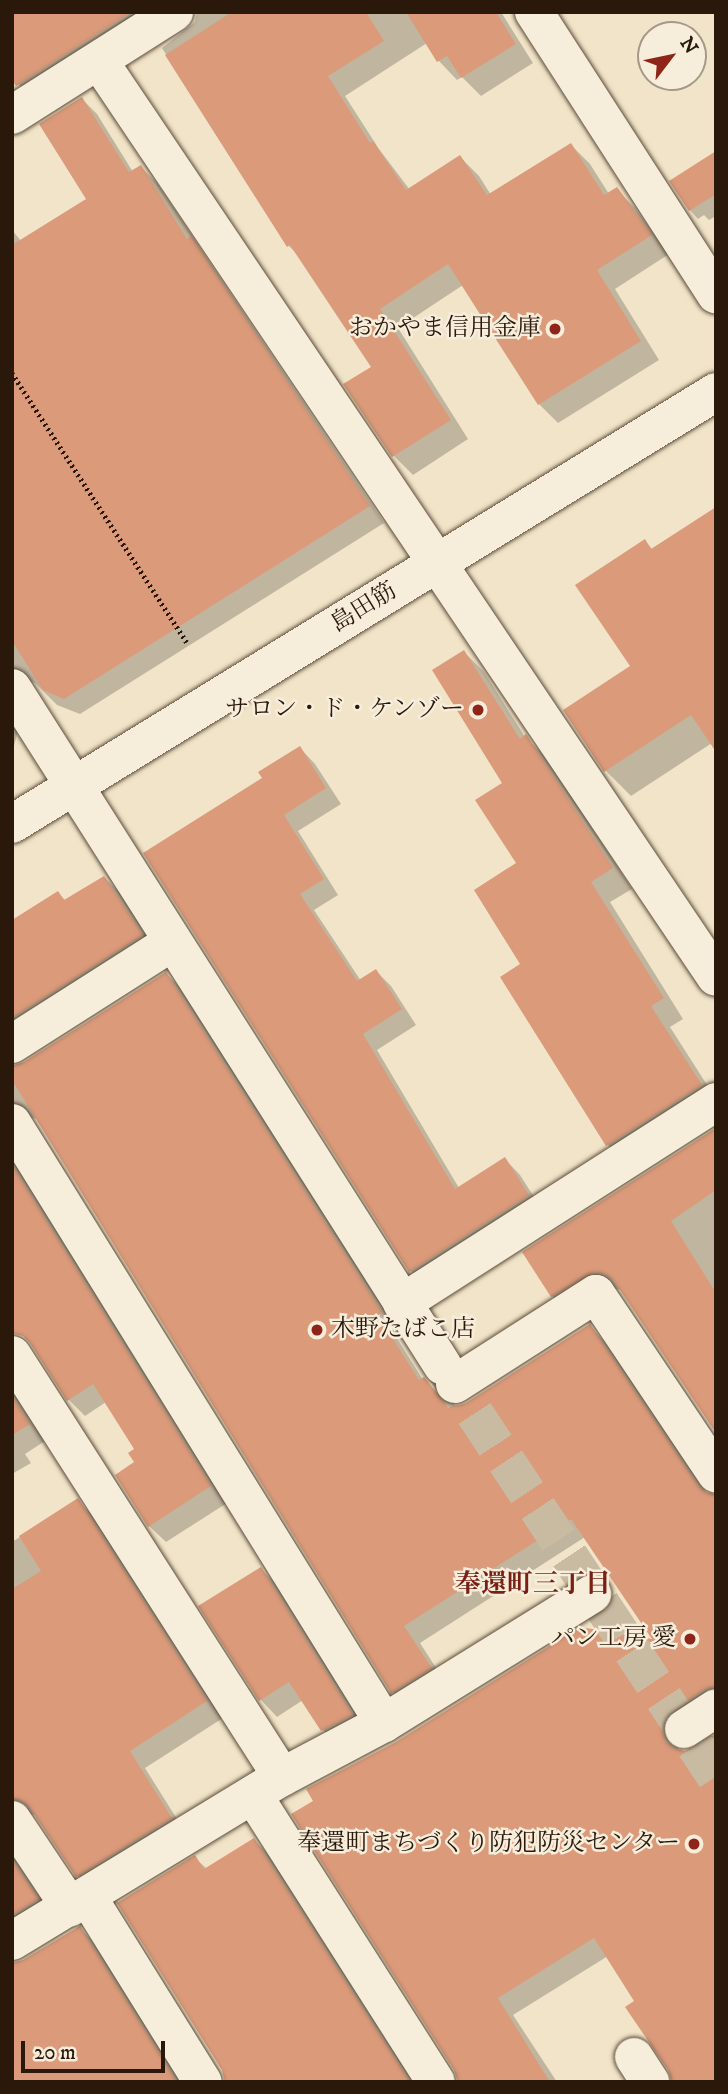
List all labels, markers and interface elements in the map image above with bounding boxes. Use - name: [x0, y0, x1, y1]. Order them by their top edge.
- north arrow: [637, 21, 707, 91]
- text: N: [675, 33, 702, 58]
- place label: おかやま信用金庫: [349, 315, 541, 343]
- marker: おかやま信用金庫: [547, 321, 563, 337]
- street label: 島田筋: [326, 577, 402, 639]
- place label: サロン・ド・ケンゾー: [224, 696, 464, 724]
- marker: サロン・ド・ケンゾー: [470, 702, 486, 718]
- place label: 木野たばこ店: [331, 1316, 475, 1344]
- marker: 木野たばこ店: [309, 1322, 325, 1338]
- district label: 奉還町三丁目: [455, 1569, 611, 1601]
- place label: パン工房 愛: [551, 1625, 676, 1653]
- marker: パン工房 愛: [682, 1631, 698, 1647]
- place label: 奉還町まちづくり防犯防災センター: [296, 1830, 680, 1858]
- marker: 奉還町まちづくり防犯防災センター: [686, 1836, 702, 1852]
- scale bar: [24, 2028, 168, 2072]
- text: 20 m: [34, 2040, 76, 2066]

